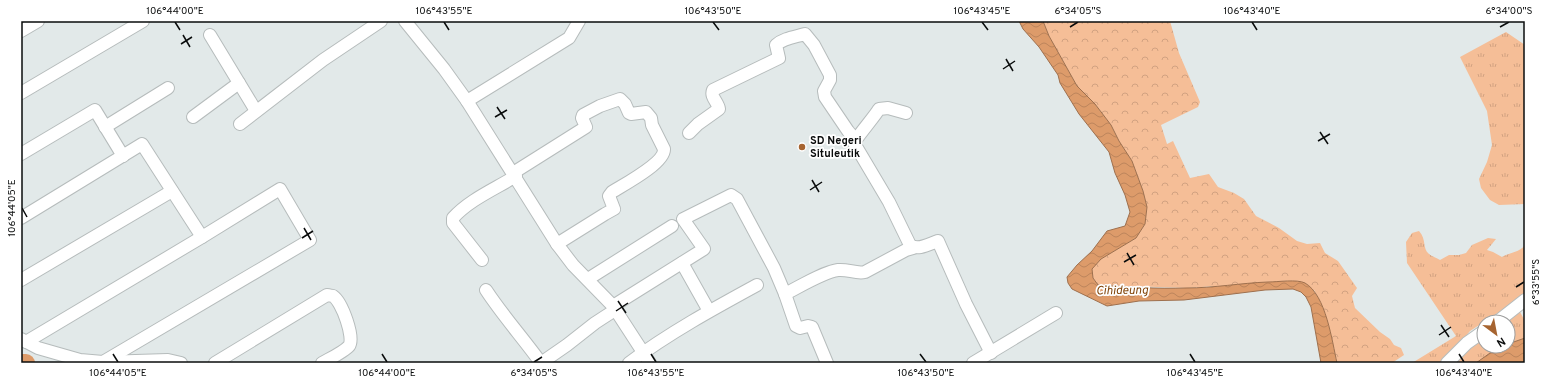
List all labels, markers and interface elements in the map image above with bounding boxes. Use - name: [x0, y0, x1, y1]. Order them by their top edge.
- text: 106°44'00"E: [146, 5, 204, 18]
- text: 106°43'55"E: [415, 5, 473, 18]
- text: 106°43'50"E: [684, 5, 742, 18]
- text: 106°43'45"E: [953, 5, 1011, 18]
- text: 6°34'05"S: [1054, 5, 1102, 18]
- text: 106°43'40"E: [1223, 5, 1281, 18]
- text: 6°34'00"S: [1485, 5, 1533, 18]
- place label: SD Negeri Situleutik: [810, 134, 862, 161]
- marker: SD Negeri Situleutik: [797, 142, 807, 152]
- text: 106°44'05"E: [6, 179, 19, 237]
- text: 6°33'55"S: [1530, 259, 1543, 305]
- water label: Cihideung: [1096, 283, 1149, 299]
- north arrow: [1476, 314, 1516, 354]
- text: N: [1494, 334, 1508, 350]
- text: 106°44'05"E: [89, 367, 147, 380]
- text: 106°44'00"E: [358, 367, 416, 380]
- text: 6°34'05"S: [510, 367, 558, 380]
- text: 106°43'55"E: [627, 367, 685, 380]
- text: 106°43'50"E: [897, 367, 955, 380]
- text: 106°43'45"E: [1166, 367, 1224, 380]
- text: 106°43'40"E: [1435, 367, 1493, 380]

